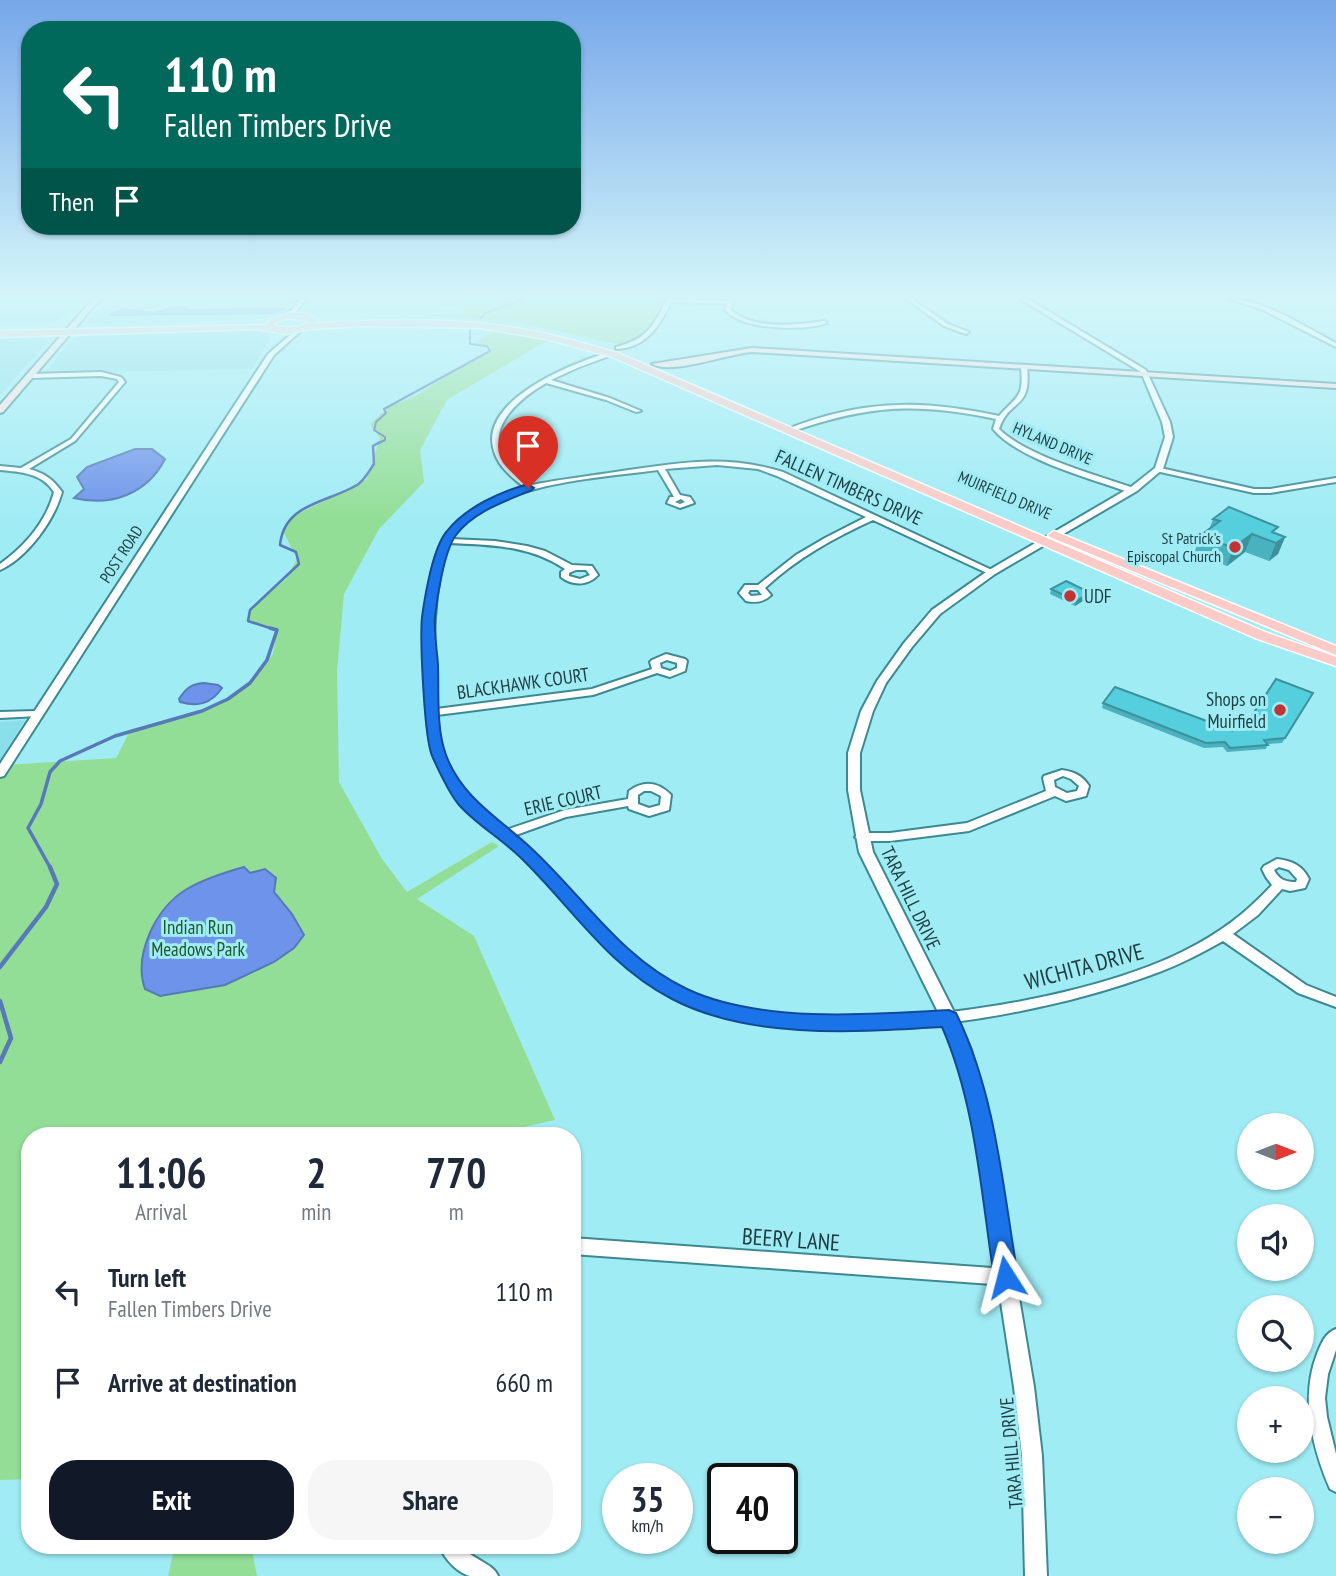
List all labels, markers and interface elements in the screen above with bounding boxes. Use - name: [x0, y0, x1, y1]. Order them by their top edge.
- text: 110 m: [164, 42, 277, 106]
- icon: left: [49, 49, 140, 140]
- text: Fallen Timbers Drive: [164, 104, 392, 146]
- icon: arrive: [108, 182, 146, 220]
- text: Then: [49, 185, 94, 218]
- pin: [498, 416, 558, 488]
- street label: HYLAND DRIVE: [1010, 417, 1096, 469]
- icon: arrive: [509, 427, 547, 465]
- street label: FALLEN TIMBERS DRIVE: [772, 444, 926, 530]
- street label: MUIRFIELD DRIVE: [955, 466, 1055, 524]
- street label: POST ROAD: [95, 522, 147, 586]
- place label: St Patrick's Episcopal Church: [1127, 528, 1221, 566]
- marker: St Patrick's Episcopal Church: [1227, 539, 1243, 555]
- place label: UDF: [1084, 584, 1112, 608]
- marker: UDF: [1062, 588, 1078, 604]
- street label: BLACKHAWK COURT: [455, 662, 591, 704]
- place label: Shops on Muirfield: [1206, 687, 1266, 733]
- marker: Shops on Muirfield: [1272, 702, 1288, 718]
- street label: ERIE COURT: [522, 779, 605, 821]
- street label: TARA HILL DRIVE: [876, 843, 946, 953]
- park label: Indian Run Meadows Park: [151, 915, 245, 961]
- street label: WICHITA DRIVE: [1021, 936, 1147, 996]
- north arrow: [1237, 1113, 1314, 1190]
- map controls: [1237, 1113, 1314, 1554]
- text: 11:06: [116, 1145, 207, 1200]
- text: 2: [306, 1145, 326, 1200]
- text: 770: [426, 1145, 486, 1200]
- text: Arrival: [135, 1197, 187, 1226]
- text: min: [301, 1197, 331, 1226]
- text: m: [449, 1197, 464, 1226]
- button: sound: [1237, 1204, 1314, 1281]
- street label: BEERY LANE: [741, 1221, 841, 1257]
- position arrow: [969, 1240, 1043, 1314]
- text: Turn left: [108, 1261, 186, 1294]
- icon: left: [49, 1273, 87, 1311]
- text: 110 m: [495, 1275, 553, 1308]
- text: Fallen Timbers Drive: [108, 1294, 272, 1323]
- button: search: [1237, 1295, 1314, 1372]
- icon: arrive: [49, 1364, 87, 1402]
- text: Arrive at destination: [108, 1366, 297, 1399]
- text: 660 m: [495, 1366, 553, 1399]
- button: +: [1237, 1386, 1314, 1463]
- street label: TARA HILL DRIVE: [994, 1396, 1028, 1510]
- button: Exit: [49, 1460, 294, 1540]
- button: Share: [308, 1460, 553, 1540]
- speed limit sign: 40: [707, 1463, 798, 1554]
- text: 35: [631, 1476, 664, 1522]
- button: −: [1237, 1477, 1314, 1554]
- text: km/h: [632, 1514, 663, 1537]

